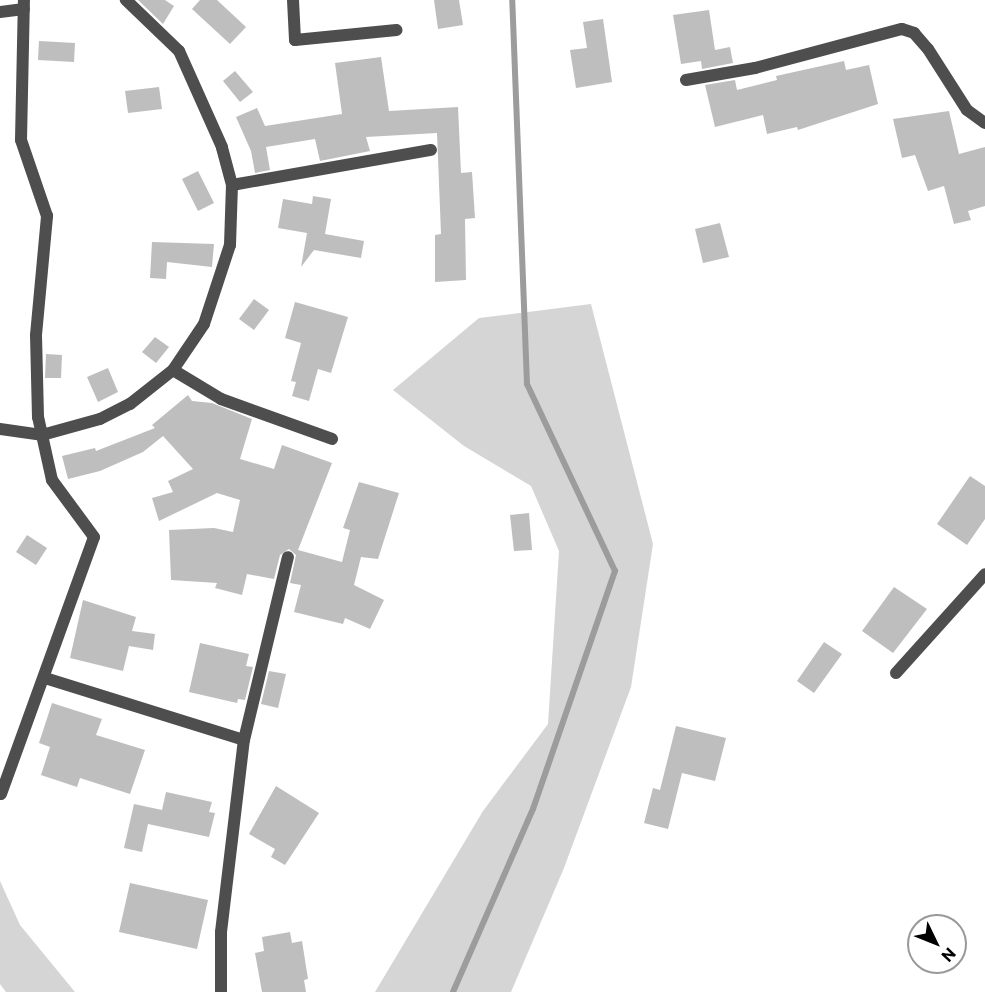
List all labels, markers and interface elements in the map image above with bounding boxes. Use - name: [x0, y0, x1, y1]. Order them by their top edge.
- north arrow: [907, 914, 967, 974]
- text: N: [938, 944, 960, 966]

